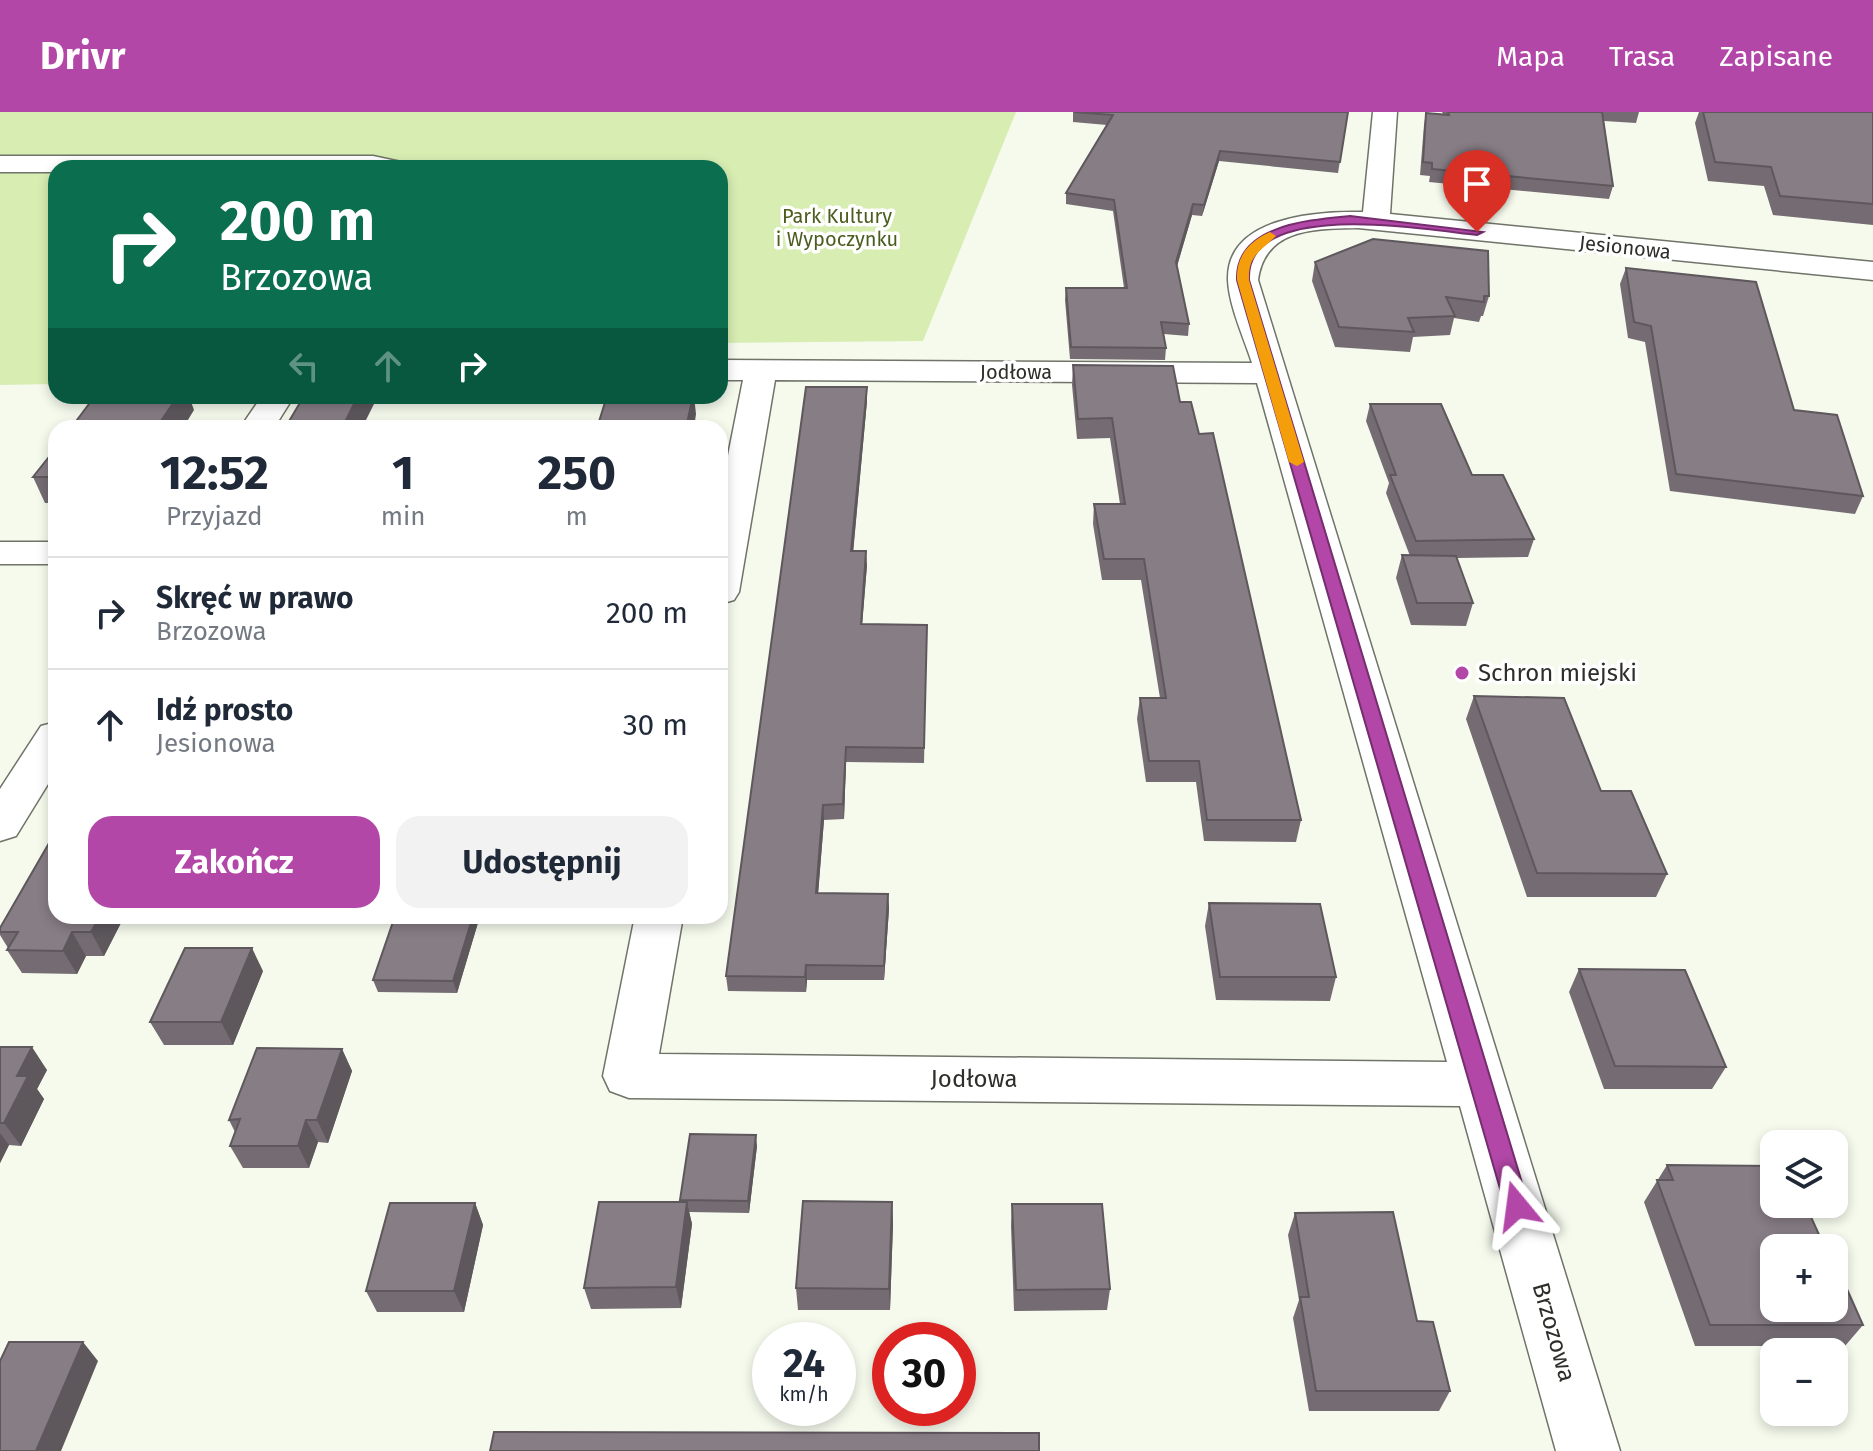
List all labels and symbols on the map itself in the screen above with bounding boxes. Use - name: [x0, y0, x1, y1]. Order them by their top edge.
- pin: [1443, 150, 1511, 232]
- park label: Park Kultury i Wypoczynku: [776, 204, 898, 251]
- street label: Jesionowa: [1578, 230, 1672, 264]
- street label: Jodłowa: [980, 360, 1052, 384]
- place label: Schron miejski: [1478, 659, 1637, 687]
- marker: Schron miejski: [1453, 664, 1471, 682]
- street label: Jodłowa: [931, 1065, 1017, 1093]
- position arrow: [1475, 1164, 1559, 1248]
- street label: Brzozowa: [1526, 1279, 1582, 1385]
- speed limit sign: 30: [872, 1322, 976, 1426]

